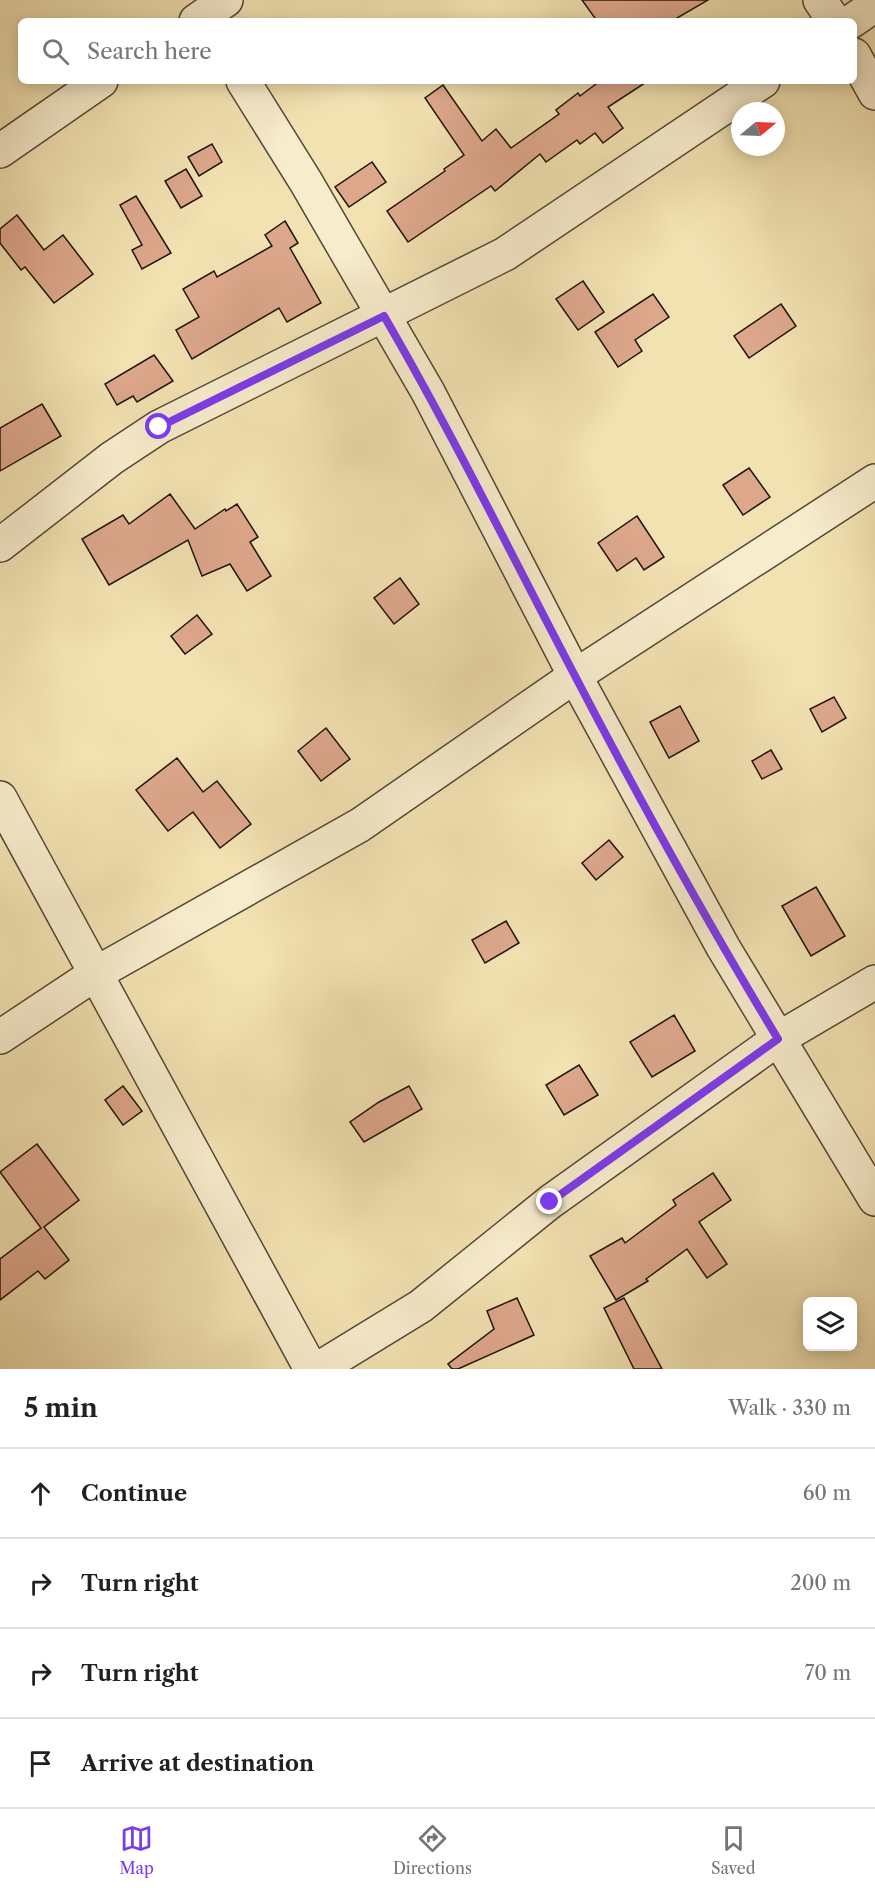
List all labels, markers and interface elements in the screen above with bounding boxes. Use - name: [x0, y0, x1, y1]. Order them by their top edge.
- search box: [18, 18, 857, 84]
- icon: search: [39, 35, 72, 68]
- text: Search here: [87, 38, 212, 65]
- north arrow: [731, 102, 785, 156]
- route start: [145, 413, 171, 439]
- route end: [536, 1188, 562, 1214]
- map controls: [803, 1297, 857, 1351]
- button: layers: [803, 1297, 857, 1351]
- text: 5 min: [24, 1392, 98, 1424]
- text: Walk · 330 m: [728, 1396, 851, 1420]
- icon: ahead: [24, 1477, 57, 1510]
- text: Continue: [81, 1480, 187, 1507]
- text: 60 m: [803, 1481, 851, 1505]
- icon: right: [24, 1567, 57, 1600]
- text: Turn right: [81, 1570, 199, 1597]
- text: 200 m: [790, 1571, 851, 1595]
- icon: right: [24, 1657, 57, 1690]
- text: Turn right: [81, 1660, 199, 1687]
- text: 70 m: [805, 1661, 851, 1685]
- icon: arrive: [24, 1747, 57, 1780]
- text: Arrive at destination: [81, 1750, 314, 1777]
- tab: Map: [120, 1822, 154, 1878]
- tab: Directions: [393, 1822, 472, 1878]
- tab: Saved: [711, 1822, 755, 1878]

